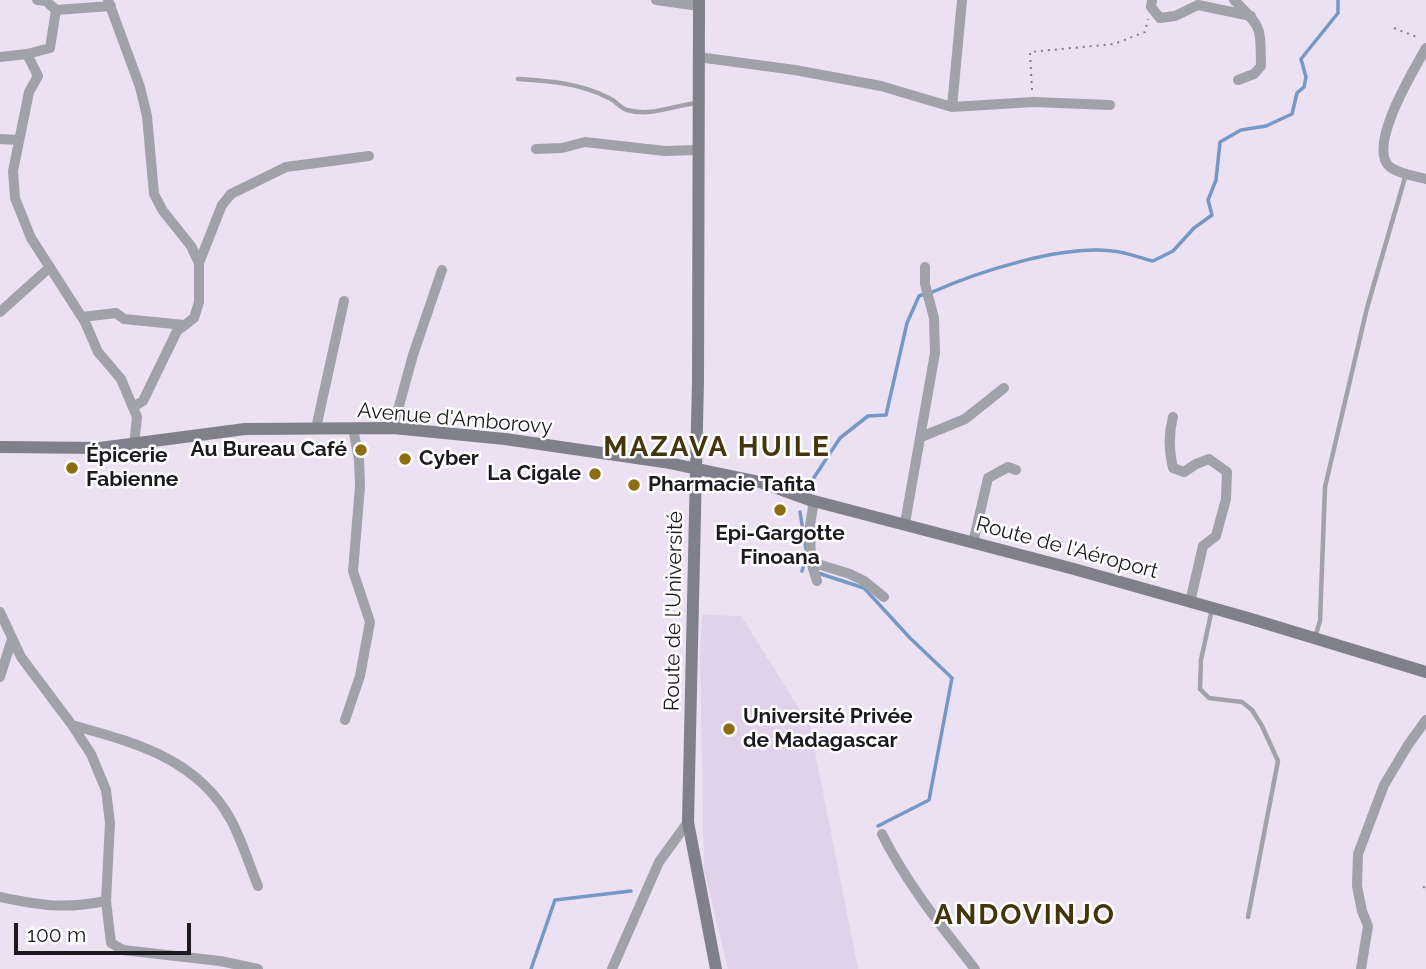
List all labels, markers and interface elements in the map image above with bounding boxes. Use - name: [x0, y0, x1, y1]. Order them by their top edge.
- street label: Avenue d'Amborovy: [357, 398, 553, 440]
- district label: MAZAVA HUILE: [605, 431, 829, 465]
- place label: Au Bureau Café: [191, 437, 347, 463]
- marker: Au Bureau Café: [353, 442, 369, 458]
- place label: Épicerie Fabienne: [86, 443, 178, 493]
- place label: Cyber: [419, 446, 479, 472]
- marker: Cyber: [397, 451, 413, 467]
- marker: Épicerie Fabienne: [64, 460, 80, 476]
- place label: La Cigale: [487, 461, 581, 487]
- marker: La Cigale: [587, 466, 603, 482]
- place label: Pharmacie Tafita: [648, 472, 816, 498]
- marker: Pharmacie Tafita: [626, 477, 642, 493]
- marker: Epi-Gargotte Finoana: [772, 502, 788, 518]
- street label: Route de l'Université: [660, 511, 688, 711]
- street label: Route de l'Aéroport: [973, 512, 1161, 584]
- place label: Epi-Gargotte Finoana: [715, 521, 845, 571]
- place label: Université Privée de Madagascar: [743, 704, 913, 754]
- marker: Université Privée de Madagascar: [721, 721, 737, 737]
- district label: ANDOVINJO: [935, 899, 1115, 933]
- scale bar: [18, 909, 194, 953]
- text: 100 m: [27, 922, 86, 947]

